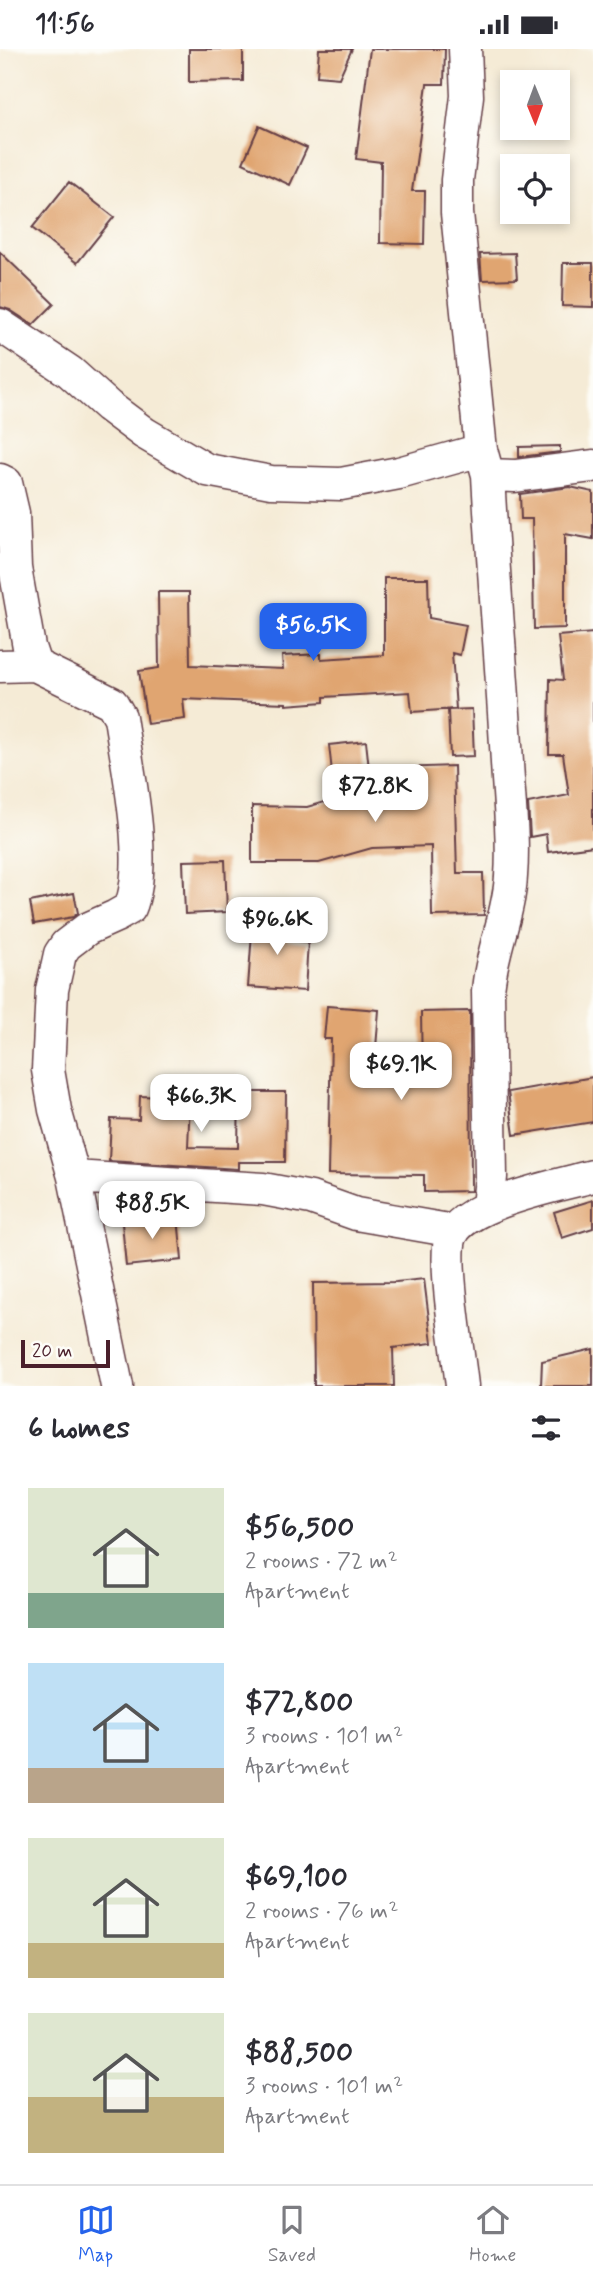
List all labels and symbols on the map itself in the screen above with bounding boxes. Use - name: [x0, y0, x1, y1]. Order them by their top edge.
- north arrow: [500, 70, 570, 140]
- pin: $56.5K: [256, 603, 370, 663]
- pin: $72.8K: [318, 765, 432, 824]
- pin: $96.6K: [220, 897, 334, 957]
- pin: $69.1K: [344, 1042, 458, 1102]
- pin: $66.3K: [144, 1075, 258, 1134]
- pin: $88.5K: [95, 1181, 209, 1241]
- scale bar: [21, 1337, 110, 1369]

